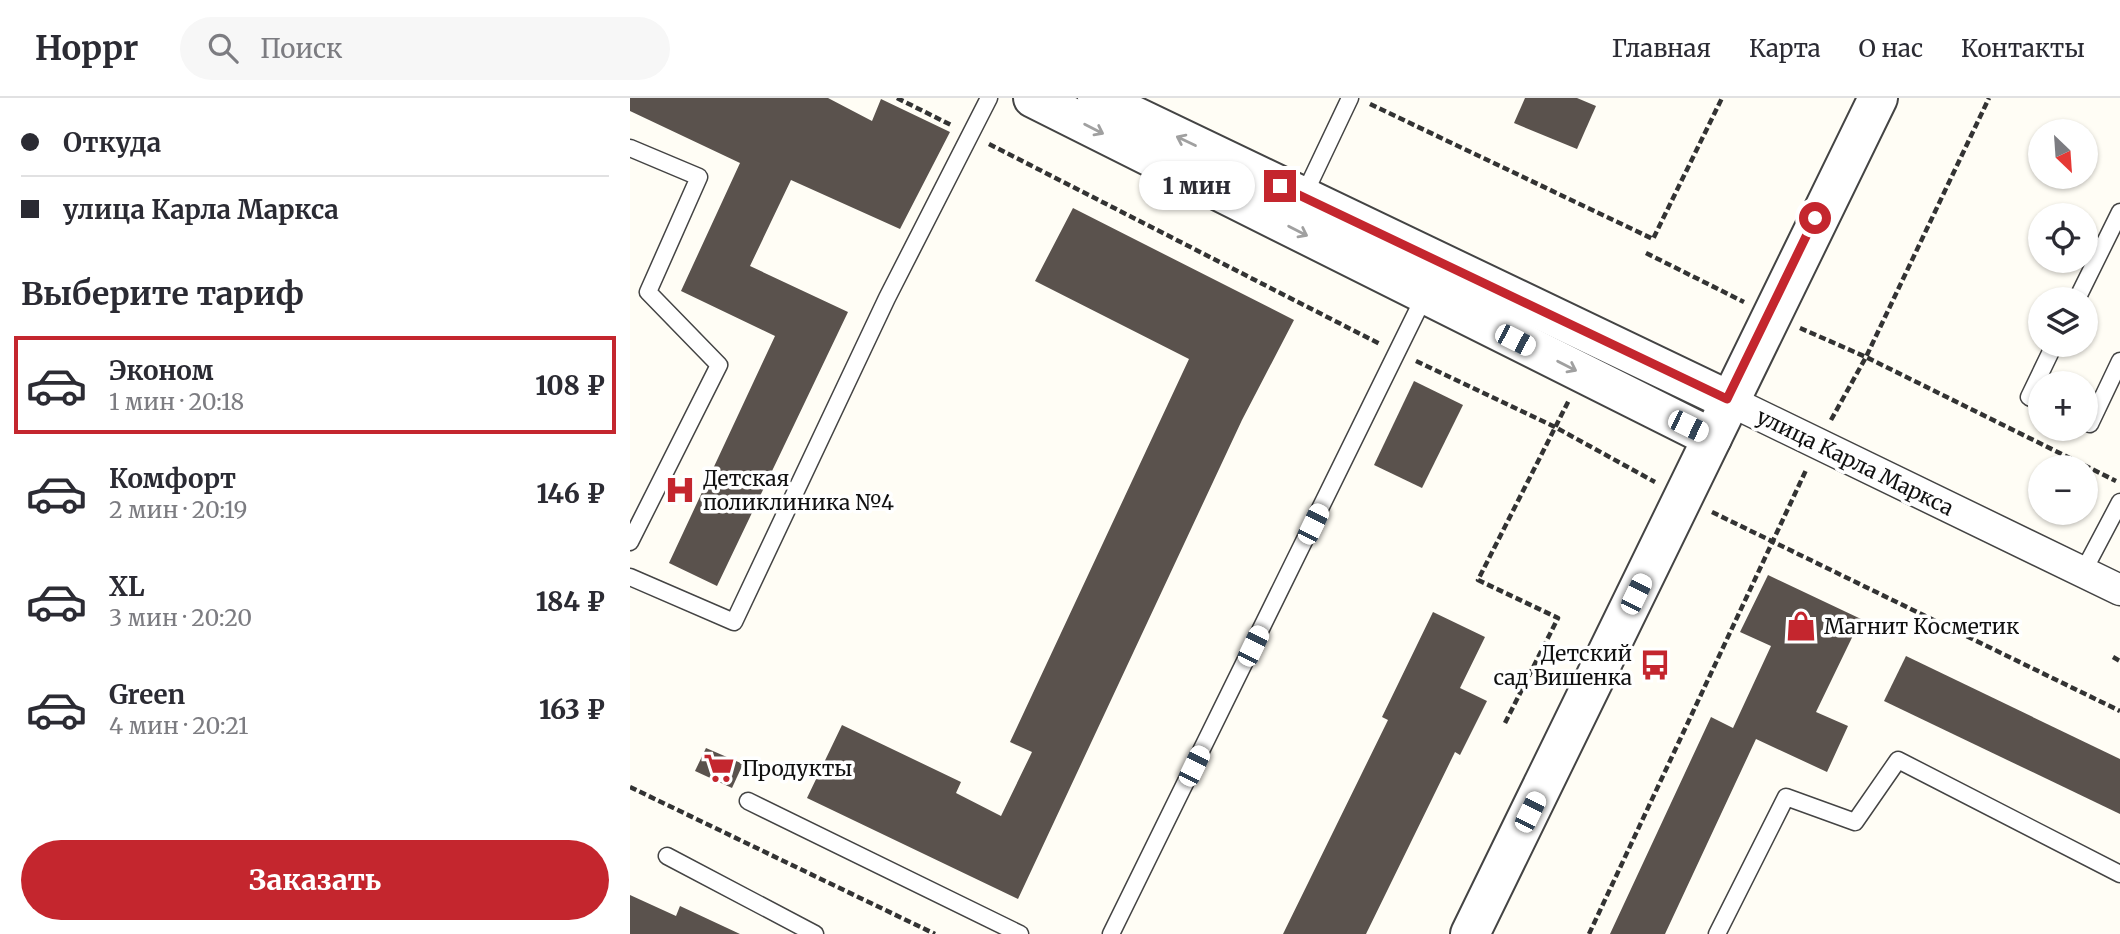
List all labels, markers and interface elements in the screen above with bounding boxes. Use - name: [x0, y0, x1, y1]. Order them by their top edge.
- search box: [180, 17, 670, 80]
- text: Hoppr: [35, 28, 138, 69]
- icon: search: [204, 29, 242, 67]
- text: Поиск: [260, 32, 342, 65]
- text: Главная: [1612, 33, 1711, 64]
- text: Карта: [1749, 33, 1821, 64]
- text: О нас: [1859, 33, 1923, 64]
- text: Контакты: [1961, 33, 2085, 64]
- north arrow: [2028, 119, 2098, 189]
- map controls: [2028, 119, 2098, 525]
- one-way arrow: [1084, 122, 1104, 136]
- text: Откуда: [63, 126, 161, 159]
- one-way arrow: [1176, 133, 1197, 147]
- callout: 1 мин: [1140, 162, 1256, 210]
- route end: [1264, 170, 1296, 202]
- text: 1 мин: [1163, 171, 1231, 200]
- text: улица Карла Маркса: [63, 193, 339, 226]
- route start: [1799, 202, 1831, 234]
- button: locate: [2028, 203, 2098, 273]
- one-way arrow: [1287, 224, 1308, 238]
- text: Выберите тариф: [21, 274, 304, 314]
- button: layers: [2028, 287, 2098, 357]
- car: [1492, 321, 1539, 359]
- icon: car: [25, 354, 88, 417]
- text: Эконом: [109, 354, 214, 387]
- one-way arrow: [1556, 359, 1577, 373]
- text: 108 ₽: [535, 369, 605, 402]
- button: +: [2028, 371, 2098, 441]
- text: 1 мин · 20:18: [109, 387, 244, 416]
- street label: улица Карла Маркса: [1752, 403, 1958, 521]
- car: [1665, 407, 1712, 445]
- button: −: [2028, 455, 2098, 525]
- icon: car: [25, 462, 88, 525]
- text: Комфорт: [109, 462, 236, 495]
- place label: Детская поликлиника №4: [703, 465, 894, 516]
- hospital icon: Детская поликлиника №4: [663, 473, 697, 507]
- text: 146 ₽: [536, 477, 605, 510]
- text: 2 мин · 20:19: [109, 495, 247, 524]
- car: [1295, 501, 1332, 547]
- icon: car: [25, 570, 88, 633]
- text: XL: [109, 570, 145, 603]
- car: [1618, 571, 1655, 617]
- text: 184 ₽: [536, 585, 605, 618]
- text: 3 мин · 20:20: [109, 603, 252, 632]
- shop icon: Магнит Косметик: [1784, 609, 1818, 643]
- place label: Магнит Косметик: [1824, 613, 2019, 640]
- car: [1235, 623, 1272, 669]
- place label: Детский сад Вишенка: [1494, 640, 1632, 691]
- bus stop icon: Детский сад Вишенка: [1638, 648, 1672, 682]
- icon: car: [25, 678, 88, 741]
- text: Green: [109, 678, 185, 711]
- text: 163 ₽: [539, 693, 605, 726]
- text: 4 мин · 20:21: [109, 711, 248, 740]
- car: [1176, 743, 1213, 789]
- supermarket icon: Продукты: [702, 751, 736, 785]
- place label: Продукты: [742, 755, 852, 782]
- car: [1512, 789, 1549, 835]
- button: Заказать: [21, 840, 609, 920]

